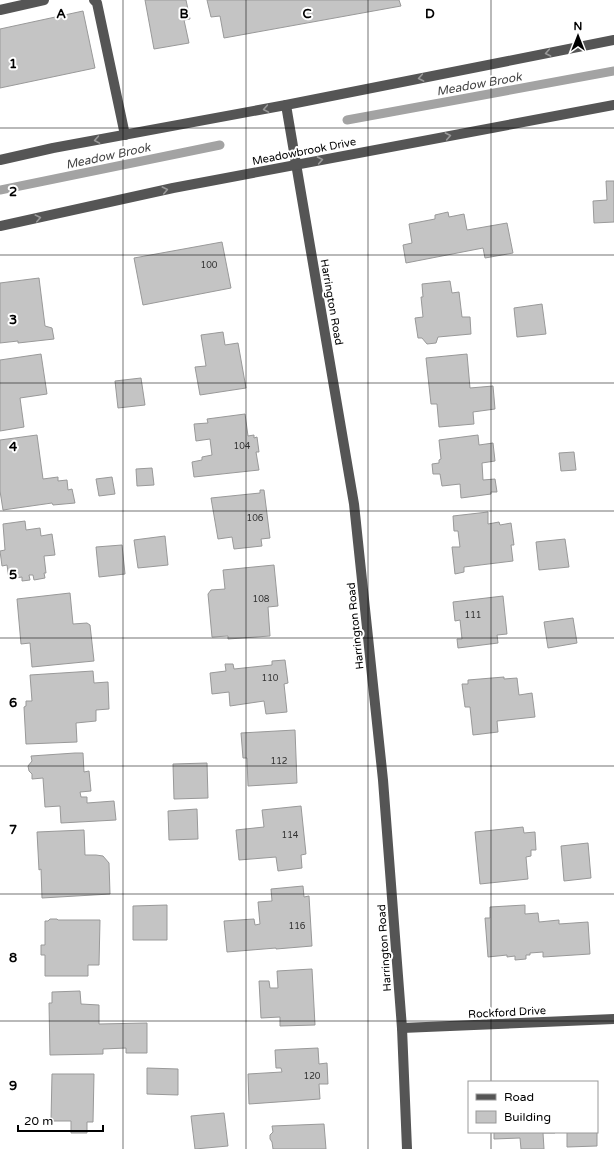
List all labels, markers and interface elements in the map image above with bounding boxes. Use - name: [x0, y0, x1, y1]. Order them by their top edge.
- text: A: [56, 6, 66, 22]
- text: B: [179, 6, 189, 22]
- text: C: [302, 6, 312, 22]
- text: D: [425, 6, 435, 22]
- north arrow: [558, 16, 598, 56]
- text: N: [574, 20, 582, 33]
- one-way arrow: [545, 49, 551, 57]
- text: 1: [9, 56, 17, 72]
- water label: Meadow Brook: [435, 69, 524, 98]
- one-way arrow: [418, 74, 424, 82]
- one-way arrow: [263, 104, 269, 113]
- one-way arrow: [445, 132, 451, 141]
- one-way arrow: [93, 135, 100, 144]
- street label: Meadowbrook Drive: [251, 135, 357, 168]
- water label: Meadow Brook: [64, 140, 153, 172]
- one-way arrow: [317, 156, 323, 165]
- text: 2: [9, 184, 17, 200]
- one-way arrow: [162, 186, 168, 194]
- one-way arrow: [35, 214, 41, 222]
- street label: Harrington Road: [318, 258, 345, 346]
- house number: 100: [201, 260, 218, 271]
- text: 3: [9, 312, 17, 328]
- text: 4: [9, 439, 18, 455]
- house number: 104: [234, 441, 251, 452]
- house number: 106: [247, 513, 264, 524]
- text: 5: [9, 567, 17, 583]
- street label: Harrington Road: [344, 582, 367, 670]
- house number: 108: [253, 594, 270, 605]
- house number: 111: [465, 610, 481, 621]
- house number: 110: [262, 673, 279, 684]
- text: 6: [9, 695, 17, 711]
- house number: 112: [271, 756, 287, 767]
- text: 7: [9, 822, 17, 838]
- house number: 114: [282, 830, 299, 841]
- street label: Harrington Road: [375, 904, 394, 992]
- house number: 116: [289, 921, 306, 932]
- text: 8: [9, 950, 17, 966]
- street label: Rockford Drive: [468, 1004, 546, 1021]
- house number: 120: [304, 1071, 321, 1082]
- text: 9: [9, 1078, 17, 1094]
- legend: [468, 1081, 598, 1133]
- text: Road: [504, 1090, 534, 1104]
- scale bar: [18, 1107, 103, 1133]
- text: Building: [504, 1110, 551, 1124]
- text: 20 m: [24, 1114, 53, 1128]

